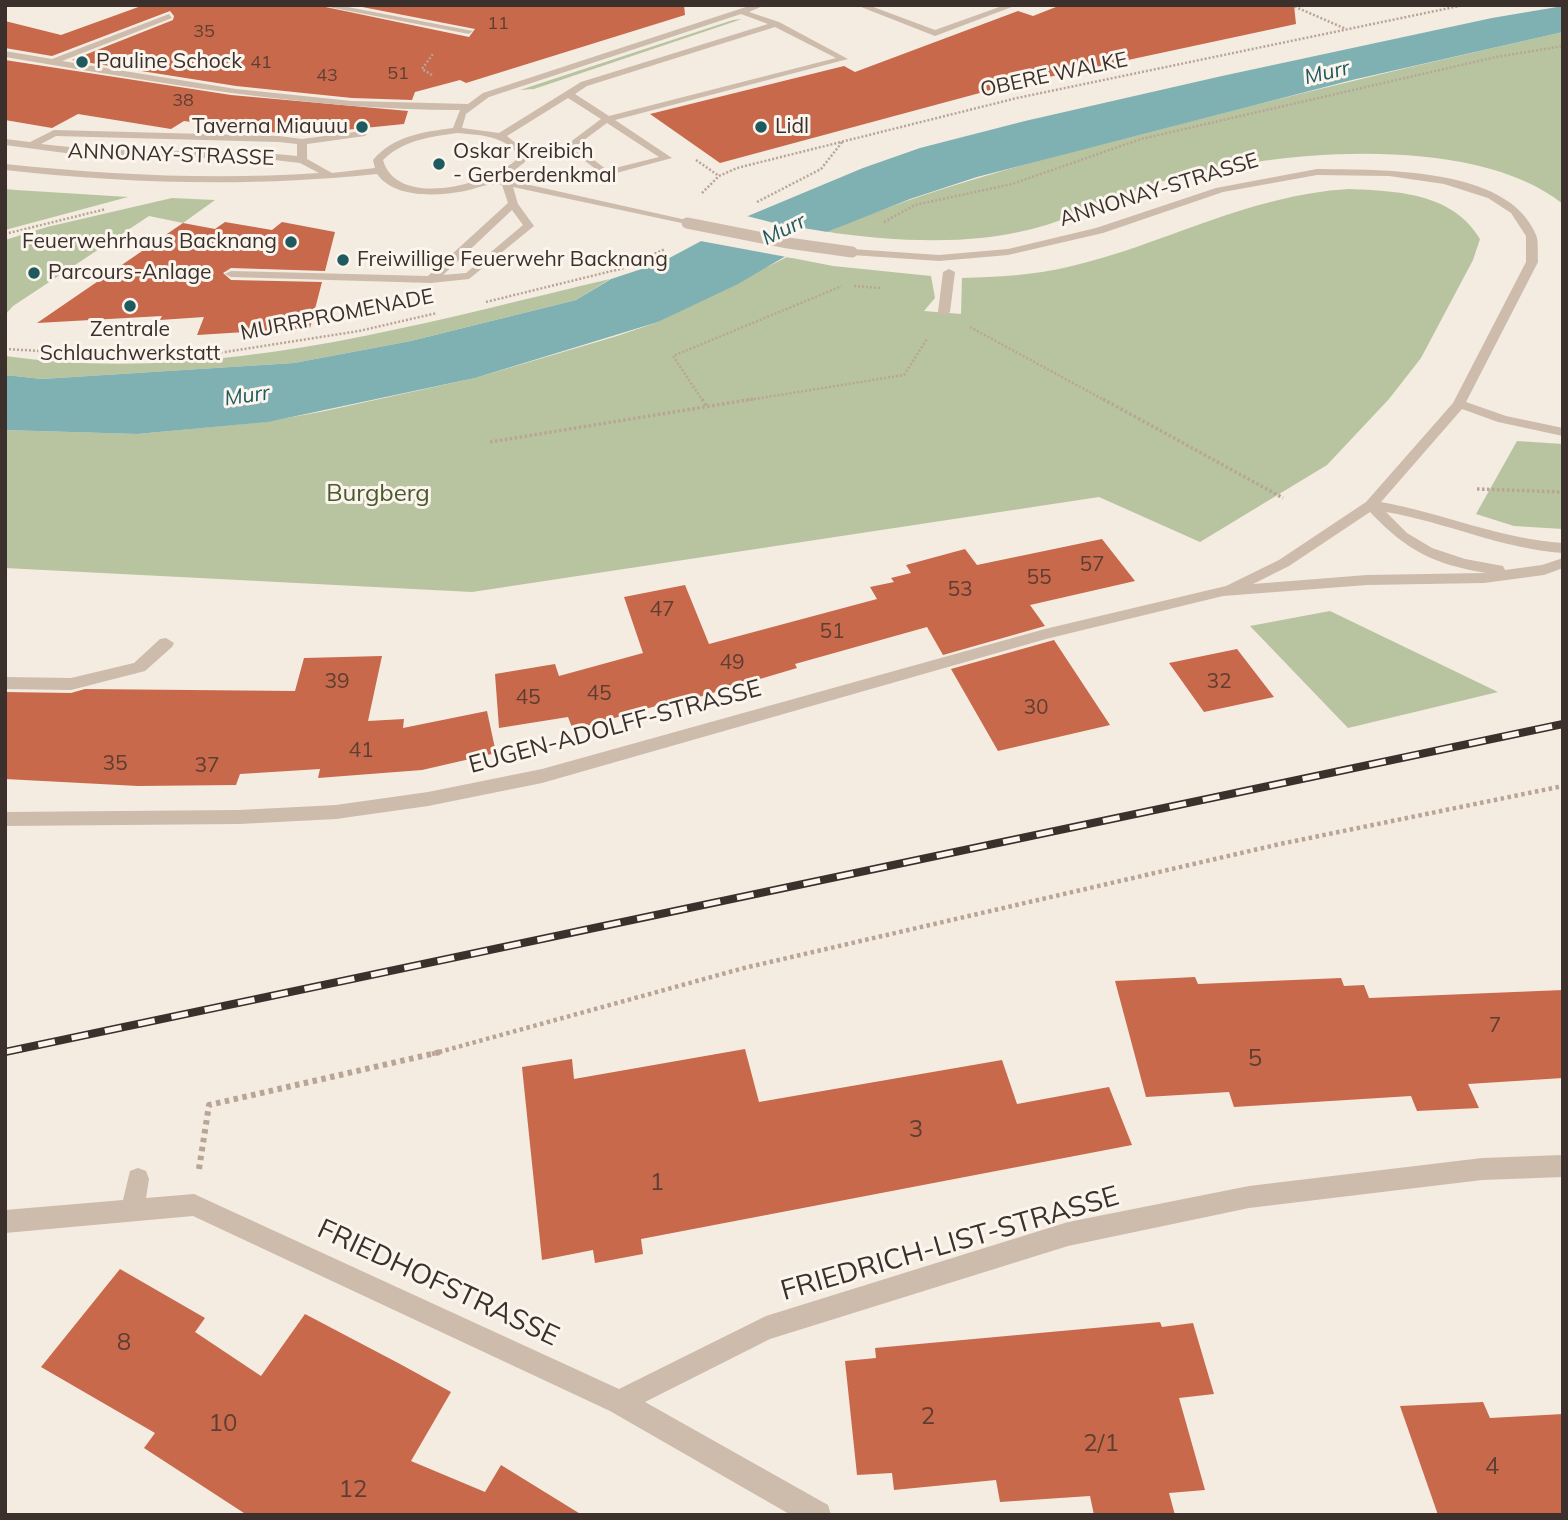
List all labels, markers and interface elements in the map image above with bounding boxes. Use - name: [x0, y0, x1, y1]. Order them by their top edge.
- house number: 11: [487, 13, 509, 35]
- house number: 35: [193, 21, 215, 43]
- street label: OBERE WALKE: [978, 47, 1130, 103]
- place label: Pauline Schock: [96, 49, 242, 75]
- house number: 41: [250, 52, 272, 74]
- marker: Pauline Schock: [74, 54, 90, 70]
- water label: Murr: [1302, 56, 1352, 90]
- house number: 51: [387, 63, 409, 85]
- house number: 43: [316, 65, 338, 87]
- house number: 38: [172, 90, 194, 112]
- place label: Taverna Miauuu: [192, 114, 348, 140]
- place label: Lidl: [775, 114, 809, 140]
- marker: Taverna Miauuu: [354, 119, 370, 135]
- marker: Lidl: [753, 119, 769, 135]
- street label: ANNONAY-STRASSE: [67, 139, 275, 171]
- place label: Oskar Kreibich - Gerberdenkmal: [453, 139, 617, 189]
- street label: ANNONAY-STRASSE: [1057, 148, 1261, 232]
- marker: Oskar Kreibich - Gerberdenkmal: [431, 156, 447, 172]
- water label: Murr: [758, 209, 810, 251]
- place label: Feuerwehrhaus Backnang: [22, 229, 277, 255]
- marker: Feuerwehrhaus Backnang: [283, 234, 299, 250]
- place label: Freiwillige Feuerwehr Backnang: [357, 247, 668, 273]
- marker: Freiwillige Feuerwehr Backnang: [335, 252, 351, 268]
- place label: Parcours-Anlage: [48, 260, 211, 286]
- marker: Parcours-Anlage: [26, 265, 42, 281]
- street label: MURRPROMENADE: [238, 284, 436, 346]
- marker: Zentrale Schlauchwerkstatt: [122, 298, 138, 314]
- place label: Zentrale Schlauchwerkstatt: [40, 317, 220, 367]
- water label: Murr: [223, 380, 271, 412]
- park label: Burgberg: [326, 480, 430, 508]
- house number: 57: [1079, 552, 1105, 578]
- house number: 55: [1026, 565, 1052, 591]
- house number: 53: [947, 577, 973, 603]
- house number: 47: [649, 597, 675, 623]
- house number: 51: [819, 619, 845, 645]
- house number: 49: [719, 650, 745, 676]
- house number: 39: [324, 669, 350, 695]
- house number: 32: [1206, 669, 1232, 695]
- street label: EUGEN-ADOLFF-STRASSE: [466, 674, 764, 780]
- house number: 45: [586, 681, 612, 707]
- house number: 45: [515, 685, 541, 711]
- house number: 30: [1023, 695, 1049, 721]
- house number: 41: [348, 738, 374, 764]
- house number: 35: [102, 751, 128, 777]
- house number: 37: [194, 753, 220, 779]
- house number: 7: [1489, 1013, 1501, 1039]
- house number: 5: [1248, 1045, 1262, 1073]
- house number: 3: [909, 1116, 923, 1144]
- house number: 1: [650, 1169, 664, 1197]
- street label: FRIEDRICH-LIST-STRASSE: [777, 1180, 1123, 1308]
- street label: FRIEDHOFSTRASSE: [312, 1212, 564, 1354]
- house number: 8: [117, 1329, 131, 1357]
- house number: 2: [921, 1403, 935, 1431]
- house number: 10: [209, 1410, 237, 1438]
- house number: 2/1: [1083, 1430, 1119, 1458]
- house number: 4: [1485, 1453, 1499, 1481]
- house number: 12: [339, 1476, 367, 1504]

